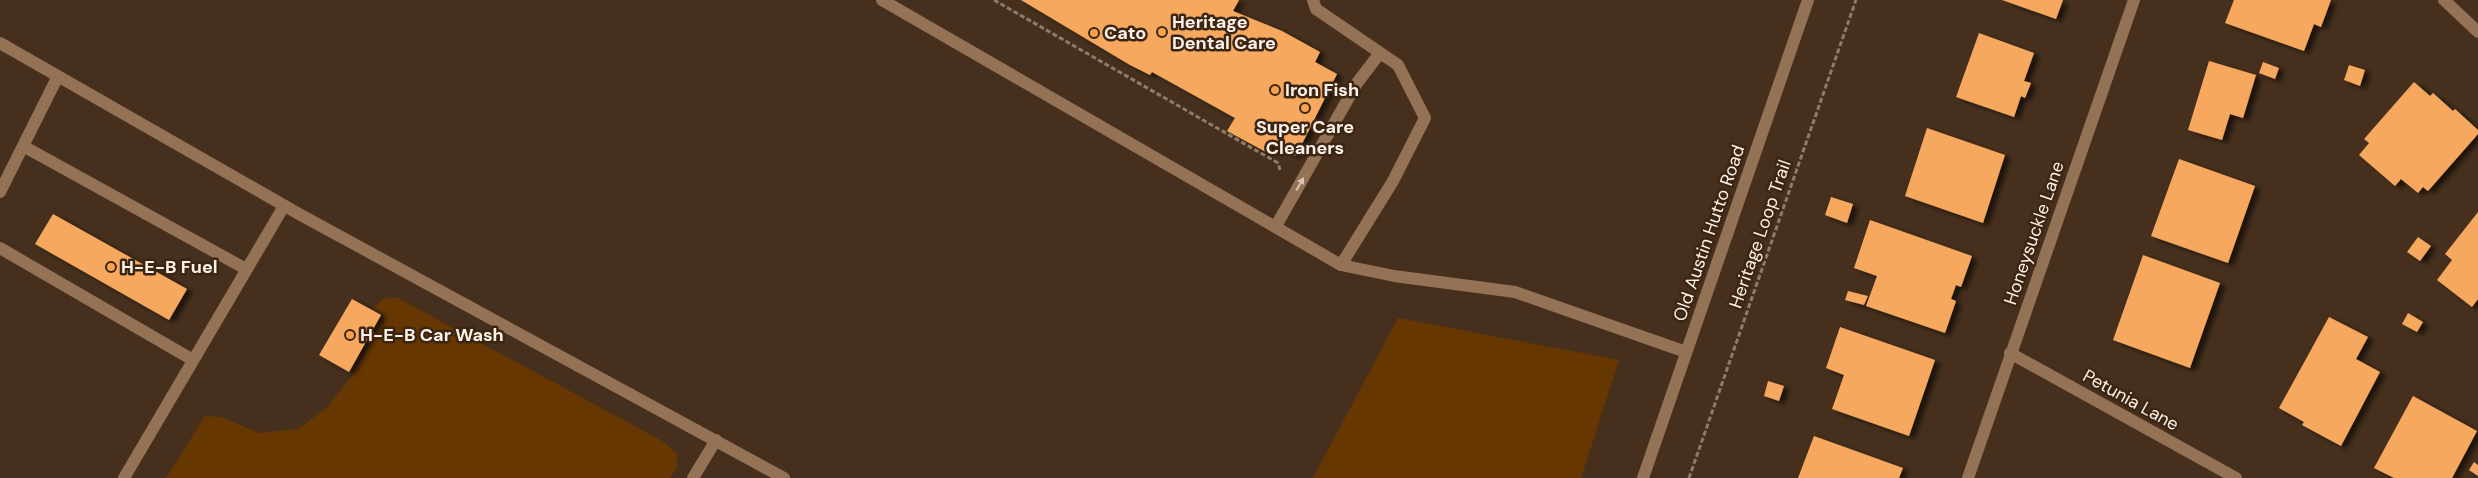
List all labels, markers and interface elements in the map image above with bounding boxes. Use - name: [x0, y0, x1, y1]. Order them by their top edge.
- place label: Heritage Dental Care: [1172, 10, 1276, 55]
- place label: Cato: [1104, 21, 1146, 45]
- marker: Heritage Dental Care: [1156, 26, 1168, 38]
- marker: Cato: [1088, 27, 1100, 39]
- place label: Iron Fish: [1285, 78, 1359, 102]
- marker: Iron Fish: [1269, 84, 1281, 96]
- marker: Super Care Cleaners: [1299, 102, 1311, 114]
- place label: Super Care Cleaners: [1256, 115, 1354, 160]
- street label: Old Austin Hutto Road: [1668, 142, 1750, 324]
- street label: Heritage Loop Trail: [1723, 157, 1797, 311]
- street label: Honeysuckle Lane: [1998, 158, 2070, 308]
- one-way arrow: [1296, 177, 1305, 190]
- place label: H-E-B Fuel: [121, 255, 218, 279]
- marker: H-E-B Fuel: [105, 261, 117, 273]
- place label: H-E-B Car Wash: [360, 323, 504, 347]
- marker: H-E-B Car Wash: [344, 329, 356, 341]
- street label: Petunia Lane: [2079, 364, 2183, 436]

